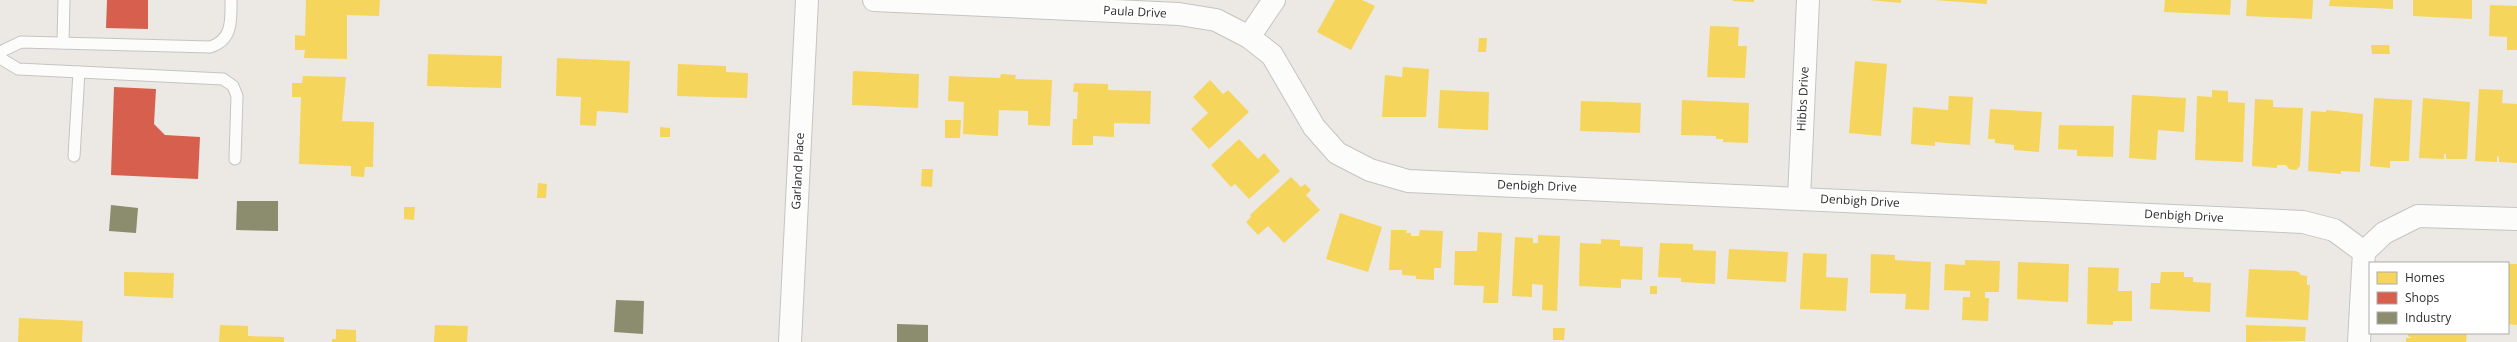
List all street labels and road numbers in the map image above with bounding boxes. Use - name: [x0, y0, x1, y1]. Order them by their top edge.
- street label: Paula Drive: [1103, 1, 1167, 22]
- street label: Hibbs Drive: [1792, 66, 1813, 132]
- street label: Garland Place: [787, 132, 808, 210]
- street label: Denbigh Drive: [1497, 176, 1577, 195]
- street label: Denbigh Drive: [1820, 190, 1900, 211]
- street label: Denbigh Drive: [2144, 205, 2224, 226]

